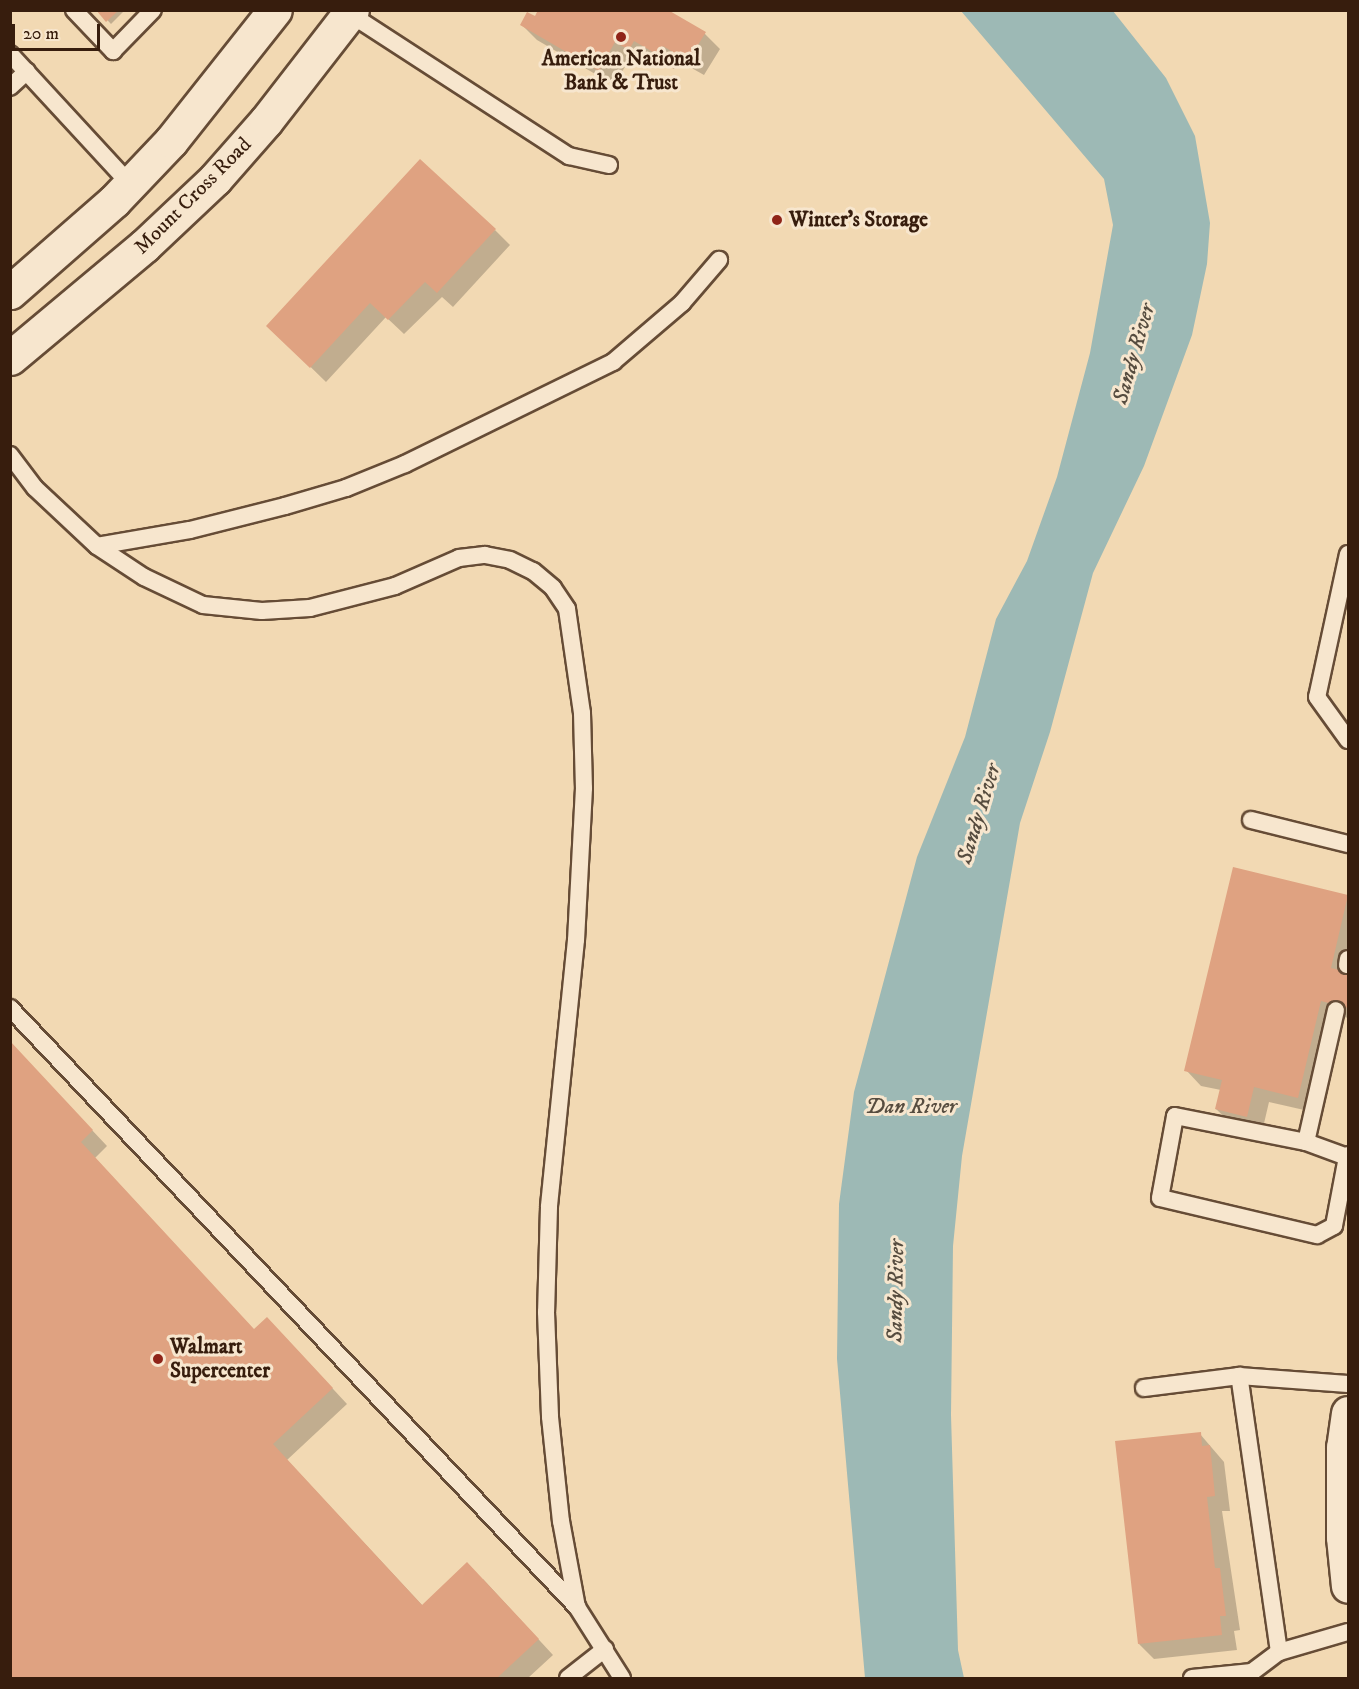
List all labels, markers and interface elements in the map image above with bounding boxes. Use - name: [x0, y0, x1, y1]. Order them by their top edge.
- scale bar: [15, 12, 104, 50]
- text: 20 m: [23, 23, 59, 45]
- marker: American National Bank & Trust: [614, 30, 628, 44]
- place label: American National Bank & Trust: [542, 46, 700, 96]
- street label: Mount Cross Road: [129, 132, 257, 260]
- place label: Winter's Storage: [789, 207, 928, 233]
- marker: Winter's Storage: [770, 213, 784, 227]
- water label: Sandy River: [1107, 301, 1161, 407]
- water label: Sandy River: [951, 761, 1007, 867]
- water label: Dan River: [865, 1094, 957, 1120]
- water label: Sandy River: [882, 1239, 910, 1343]
- place label: Walmart Supercenter: [170, 1334, 270, 1384]
- marker: Walmart Supercenter: [151, 1352, 165, 1366]

